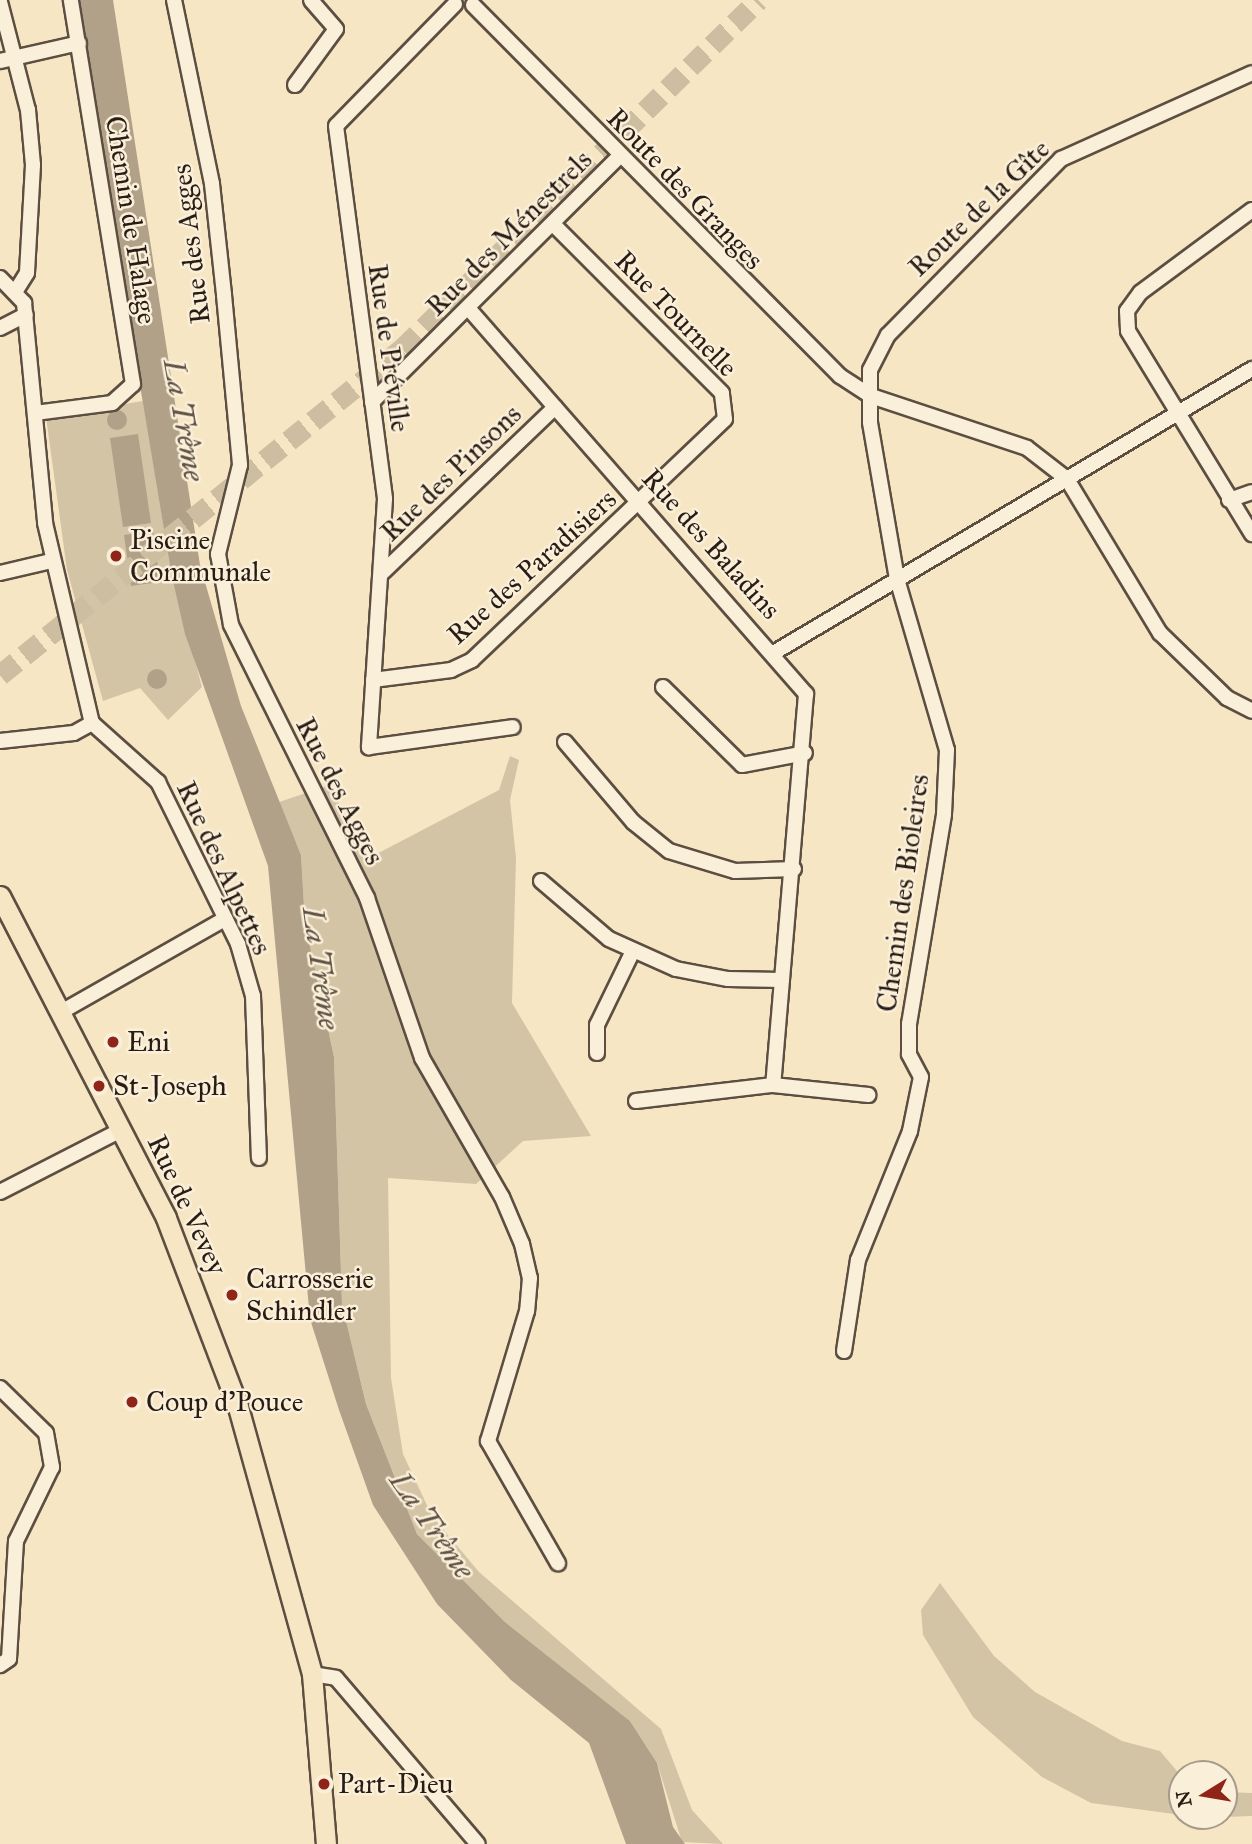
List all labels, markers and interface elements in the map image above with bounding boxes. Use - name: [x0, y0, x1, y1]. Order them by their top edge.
- street label: Route des Granges: [600, 101, 770, 277]
- street label: Chemin de Halage: [98, 113, 164, 327]
- street label: Route de la Gîte: [901, 132, 1057, 284]
- street label: Rue des Ménestrels: [419, 143, 599, 323]
- street label: Rue des Agges: [165, 162, 217, 326]
- street label: Rue Tournelle: [608, 244, 744, 384]
- street label: Rue de Préville: [361, 262, 417, 434]
- water label: La Trême: [156, 356, 212, 484]
- street label: Rue des Pinsons: [374, 397, 528, 549]
- street label: Rue des Baladins: [635, 462, 787, 626]
- street label: Rue des Paradisiers: [441, 482, 623, 652]
- place label: Piscine Communale: [130, 523, 271, 589]
- marker: Piscine Communale: [108, 548, 124, 564]
- street label: Rue des Agges: [289, 712, 391, 870]
- street label: Chemin des Bioleires: [870, 772, 936, 1014]
- street label: Rue des Alpettes: [169, 776, 279, 960]
- water label: La Trême: [295, 904, 347, 1032]
- place label: Eni: [127, 1025, 170, 1059]
- marker: Eni: [105, 1034, 121, 1050]
- place label: St-Joseph: [113, 1069, 227, 1103]
- marker: St-Joseph: [91, 1078, 107, 1094]
- street label: Rue de Vevey: [140, 1130, 234, 1280]
- place label: Carrosserie Schindler: [246, 1262, 374, 1328]
- marker: Carrosserie Schindler: [224, 1287, 240, 1303]
- place label: Coup d'Pouce: [146, 1385, 303, 1419]
- marker: Coup d'Pouce: [124, 1394, 140, 1410]
- water label: La Trême: [382, 1464, 482, 1586]
- north arrow: [1168, 1760, 1238, 1830]
- place label: Part-Dieu: [338, 1767, 453, 1801]
- marker: Part-Dieu: [316, 1776, 332, 1792]
- text: N: [1171, 1789, 1197, 1809]

